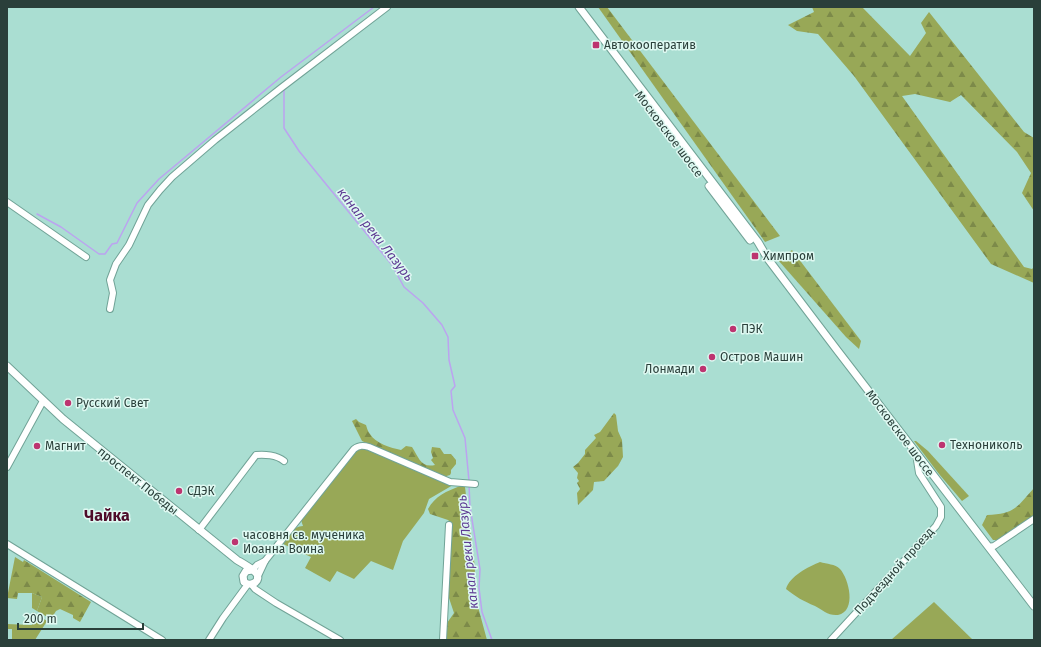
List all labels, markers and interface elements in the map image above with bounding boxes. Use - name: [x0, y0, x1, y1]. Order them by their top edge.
- place label: Автокооператив: [604, 38, 696, 52]
- marker: Автокооператив: [591, 40, 601, 50]
- street label: Московское шоссе: [632, 88, 706, 180]
- water label: канал реки Лазурь: [334, 185, 417, 284]
- place label: Химпром: [763, 249, 814, 263]
- marker: Химпром: [750, 251, 760, 261]
- place label: ПЭК: [741, 322, 763, 336]
- marker: ПЭК: [728, 324, 738, 334]
- place label: Остров Машин: [720, 350, 803, 364]
- marker: Остров Машин: [707, 352, 717, 362]
- place label: Лонмади: [644, 362, 695, 376]
- marker: Лонмади: [698, 364, 708, 374]
- street label: Московское шоссе: [863, 387, 937, 479]
- place label: Русский Свет: [76, 396, 149, 410]
- marker: Русский Свет: [63, 398, 73, 408]
- place label: Технониколь: [950, 438, 1022, 452]
- place label: Магнит: [45, 439, 86, 453]
- marker: Технониколь: [937, 440, 947, 450]
- marker: Магнит: [32, 441, 42, 451]
- street label: проспект Победы: [95, 444, 181, 518]
- place label: СДЭК: [187, 484, 215, 498]
- marker: СДЭК: [174, 486, 184, 496]
- water label: канал реки Лазурь: [454, 494, 481, 610]
- district label: Чайка: [84, 506, 130, 525]
- street label: Подъездной проезд: [851, 524, 937, 617]
- place label: часовня св. мученика Иоанна Воина: [243, 528, 365, 556]
- marker: часовня св. мученика Иоанна Воина: [230, 537, 240, 547]
- scale bar: [18, 605, 143, 631]
- text: 200 m: [24, 612, 57, 626]

